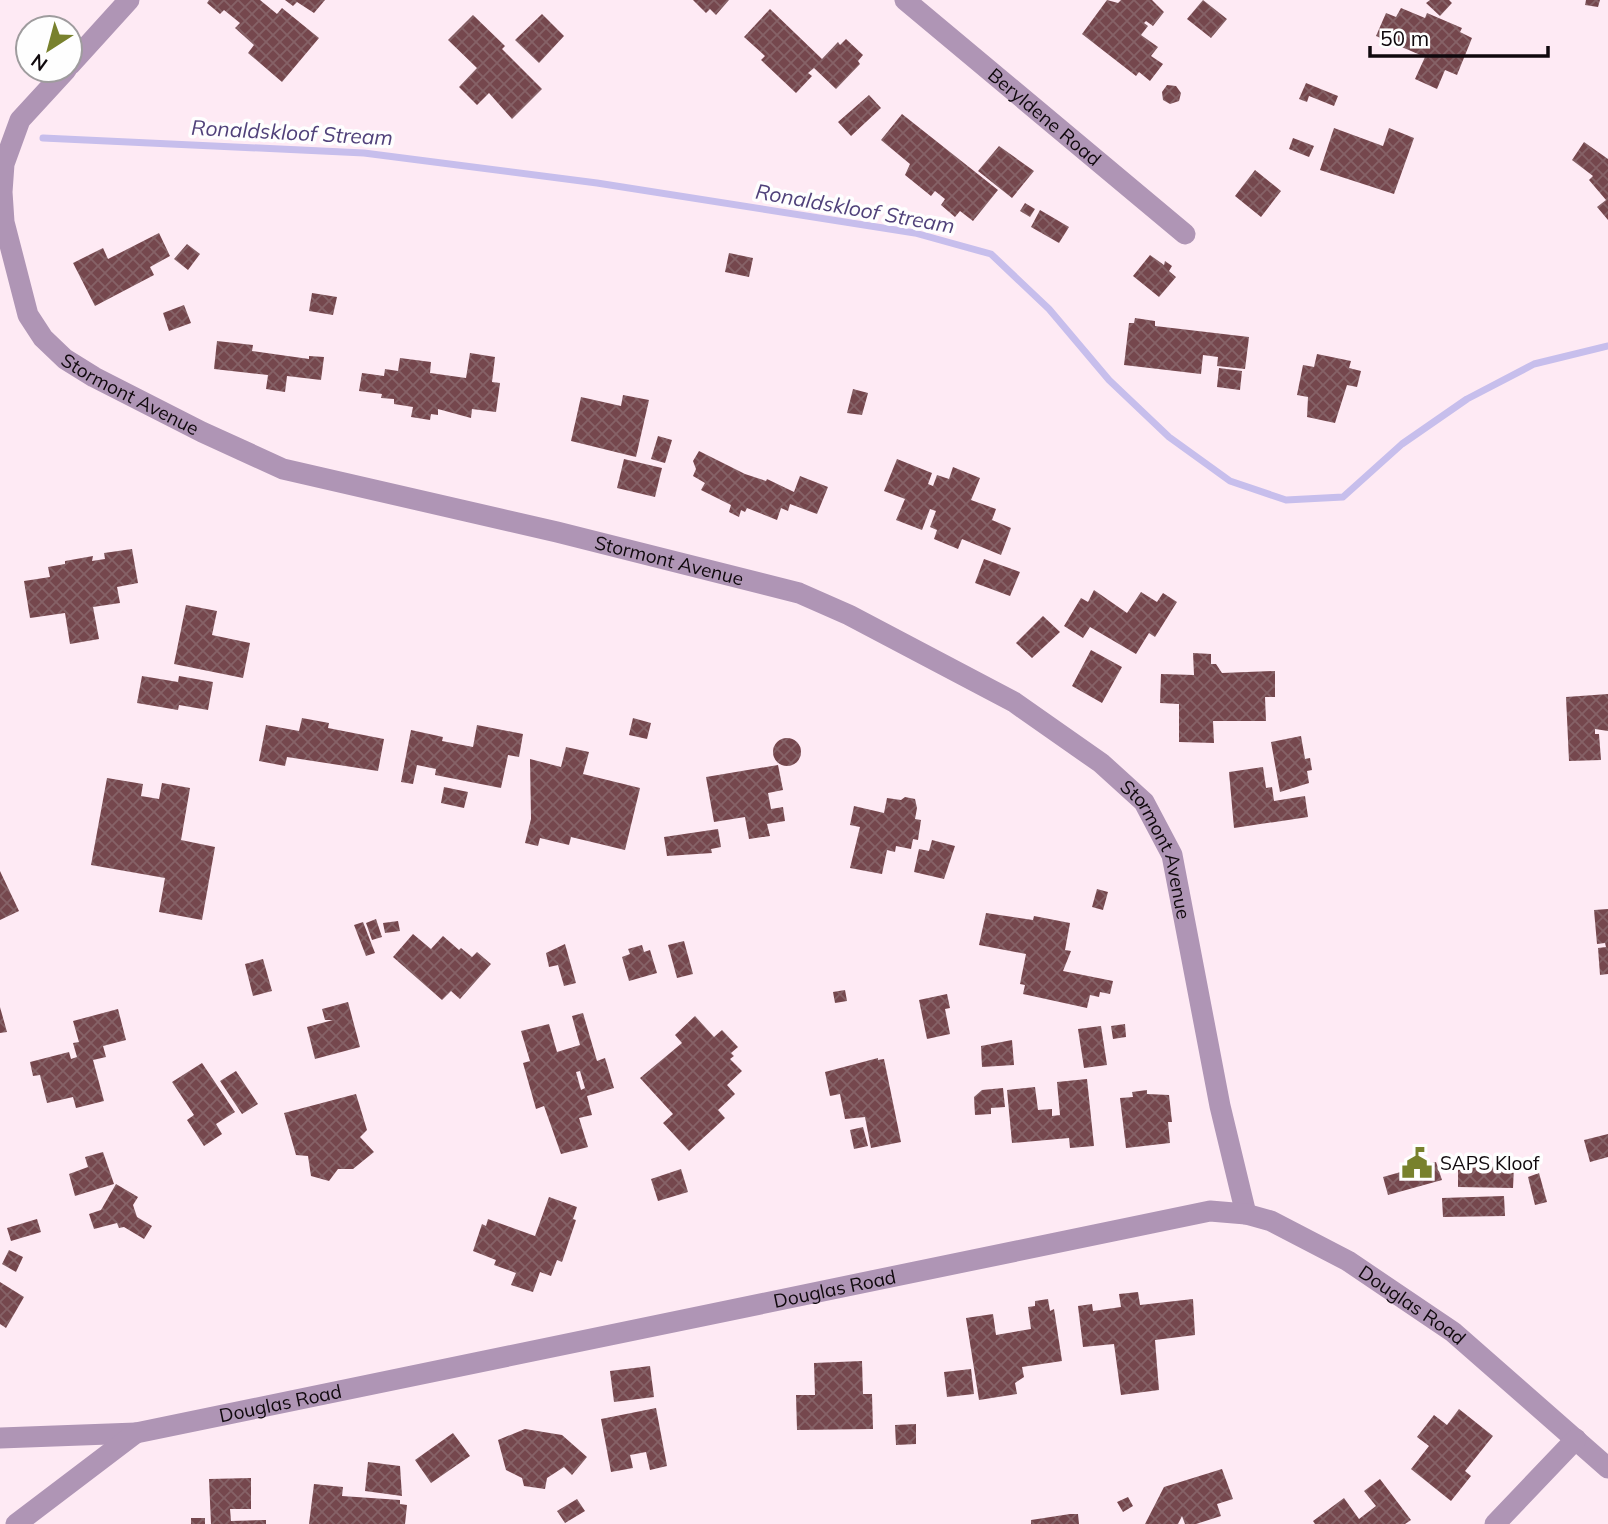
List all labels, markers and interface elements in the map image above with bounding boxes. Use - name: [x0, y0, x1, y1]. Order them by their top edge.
- north arrow: [14, 14, 84, 84]
- scale bar: [1370, 14, 1548, 58]
- text: 50 m: [1380, 25, 1429, 51]
- text: N: [26, 49, 52, 77]
- street label: Beryldene Road: [983, 63, 1106, 171]
- water label: Ronaldskloof Stream: [191, 114, 394, 150]
- water label: Ronaldskloof Stream: [754, 178, 957, 238]
- street label: Stormont Avenue: [57, 348, 203, 441]
- street label: Stormont Avenue: [592, 530, 746, 591]
- street label: Stormont Avenue: [1115, 774, 1196, 921]
- public building icon: SAPS Kloof: [1400, 1146, 1434, 1180]
- place label: SAPS Kloof: [1440, 1151, 1540, 1175]
- street label: Douglas Road: [1354, 1260, 1471, 1350]
- street label: Douglas Road: [771, 1264, 898, 1313]
- street label: Douglas Road: [217, 1379, 344, 1428]

